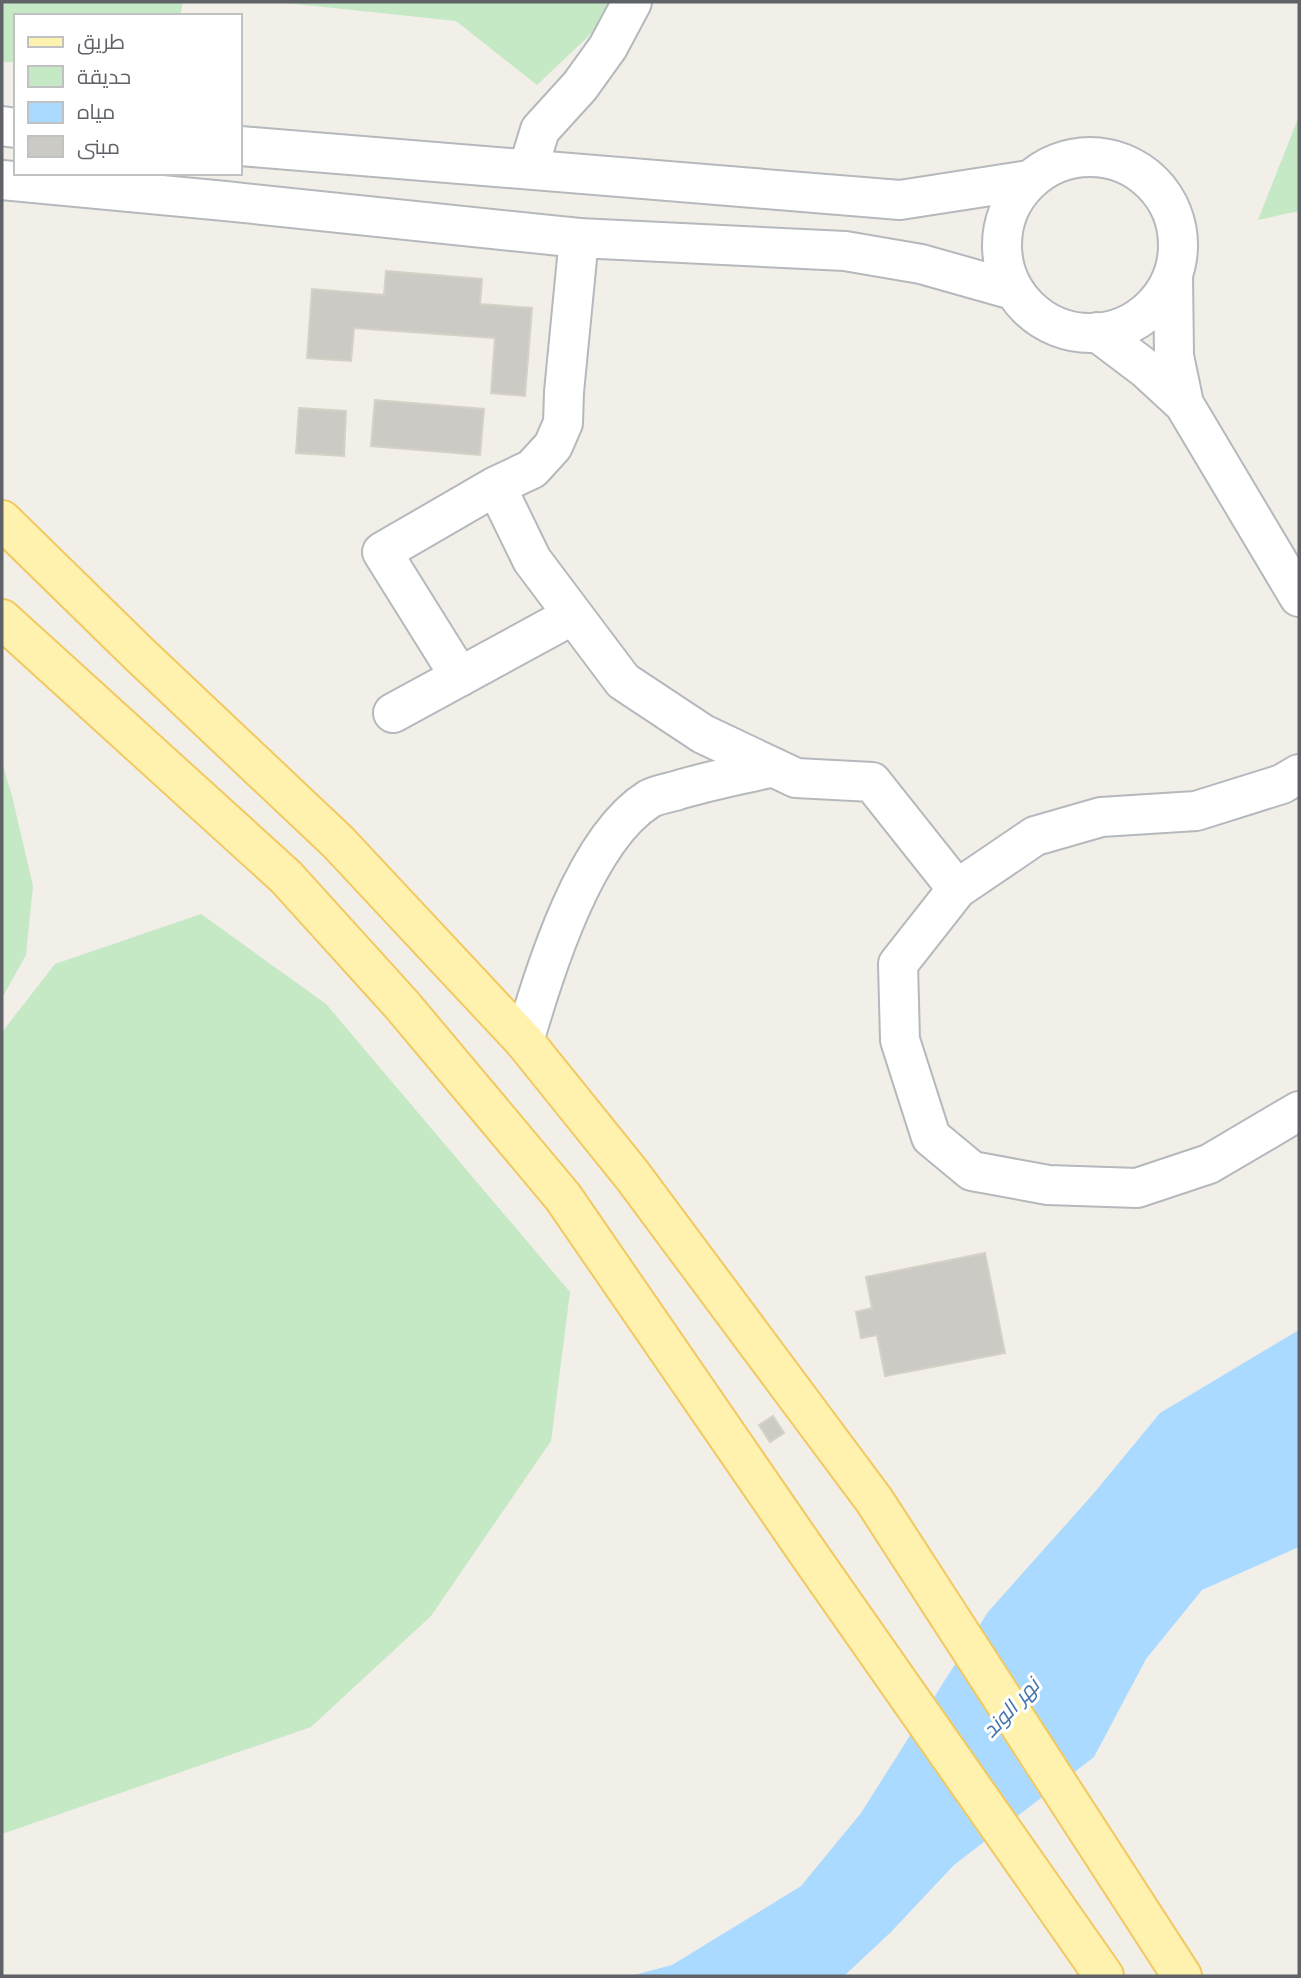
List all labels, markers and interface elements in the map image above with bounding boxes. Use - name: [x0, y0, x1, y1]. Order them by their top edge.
- legend: [14, 14, 242, 175]
- text: طريق: [77, 30, 125, 55]
- text: حديقة: [77, 65, 131, 88]
- text: مياه: [77, 100, 115, 123]
- text: مبنى: [77, 135, 120, 160]
- water label: نهر الوند: [978, 1672, 1047, 1743]

